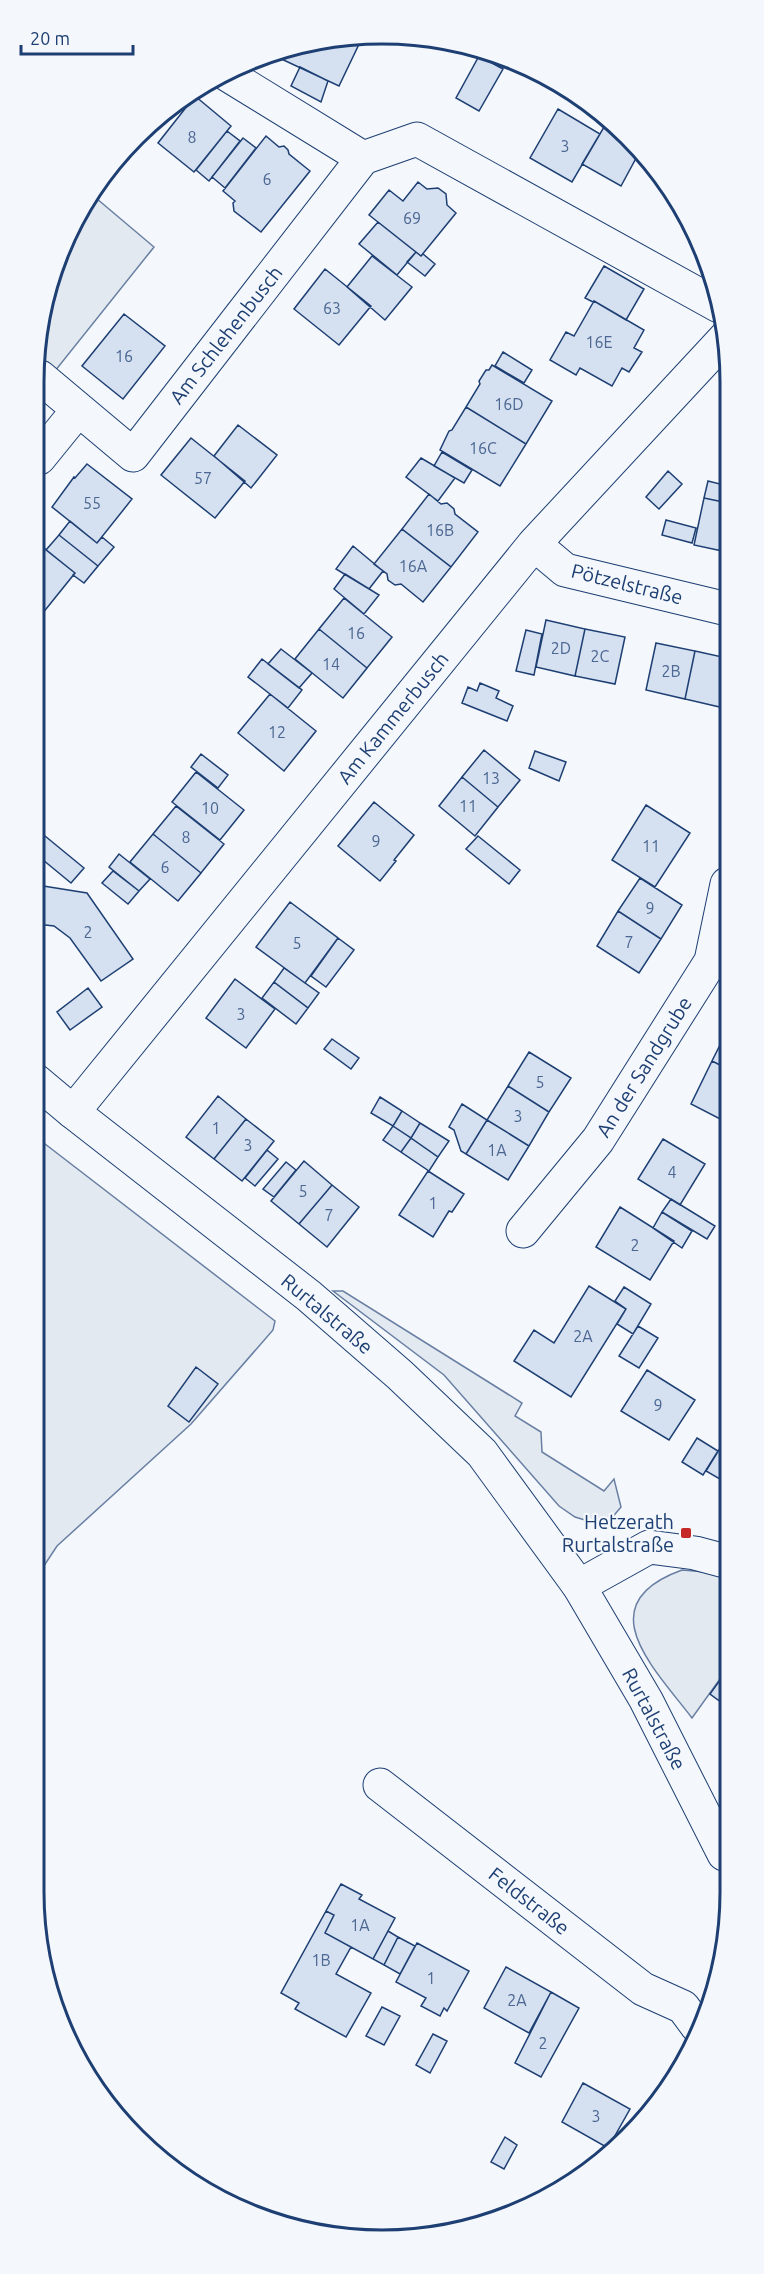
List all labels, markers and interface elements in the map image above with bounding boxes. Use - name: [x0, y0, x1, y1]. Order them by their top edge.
- scale bar: [21, 18, 134, 56]
- text: 20 m: [30, 28, 70, 48]
- house number: 8: [187, 128, 197, 146]
- house number: 3: [560, 137, 570, 155]
- house number: 6: [262, 170, 272, 188]
- house number: 69: [403, 209, 421, 227]
- street label: Am Schlehenbusch: [165, 261, 287, 408]
- house number: 63: [323, 299, 341, 317]
- house number: 16E: [585, 333, 613, 351]
- house number: 16: [115, 347, 133, 365]
- house number: 16D: [494, 395, 524, 413]
- house number: 16C: [469, 439, 497, 457]
- house number: 57: [194, 469, 212, 487]
- house number: 55: [83, 494, 101, 512]
- house number: 16B: [426, 521, 454, 539]
- house number: 16A: [399, 557, 428, 575]
- street label: Pötzelstraße: [569, 559, 685, 608]
- house number: 16: [347, 624, 365, 642]
- house number: 2D: [551, 639, 571, 657]
- street label: Am Kammerbusch: [332, 647, 453, 788]
- house number: 2C: [591, 647, 610, 665]
- house number: 14: [322, 655, 340, 673]
- house number: 2B: [661, 662, 681, 680]
- house number: 12: [268, 723, 286, 741]
- house number: 13: [482, 769, 500, 787]
- house number: 11: [459, 797, 477, 815]
- house number: 10: [201, 799, 219, 817]
- house number: 8: [181, 828, 191, 846]
- house number: 9: [371, 832, 381, 850]
- house number: 11: [642, 837, 660, 855]
- house number: 6: [160, 858, 170, 876]
- house number: 9: [645, 899, 655, 917]
- house number: 2: [83, 923, 93, 941]
- house number: 7: [624, 933, 634, 951]
- house number: 5: [292, 934, 302, 952]
- street label: An der Sandgrube: [591, 992, 696, 1141]
- house number: 3: [236, 1005, 246, 1023]
- house number: 5: [535, 1073, 545, 1091]
- house number: 3: [513, 1107, 523, 1125]
- house number: 1: [211, 1119, 221, 1137]
- house number: 3: [243, 1136, 253, 1154]
- house number: 1A: [487, 1141, 507, 1159]
- house number: 4: [667, 1163, 677, 1181]
- house number: 5: [298, 1182, 308, 1200]
- house number: 1: [428, 1194, 438, 1212]
- house number: 7: [324, 1206, 334, 1224]
- house number: 2: [630, 1236, 640, 1254]
- street label: Rurtalstraße: [277, 1269, 378, 1359]
- house number: 2A: [573, 1327, 593, 1345]
- house number: 9: [653, 1396, 663, 1414]
- place label: Hetzerath Rurtalstraße: [562, 1510, 674, 1556]
- marker: Hetzerath Rurtalstraße: [679, 1526, 693, 1540]
- street label: Rurtalstraße: [618, 1664, 691, 1774]
- street label: Feldstraße: [484, 1862, 574, 1939]
- house number: 1A: [350, 1916, 370, 1934]
- house number: 1B: [311, 1951, 331, 1969]
- house number: 1: [426, 1969, 436, 1987]
- house number: 2A: [507, 1991, 527, 2009]
- house number: 2: [538, 2034, 548, 2052]
- house number: 3: [591, 2107, 601, 2125]

